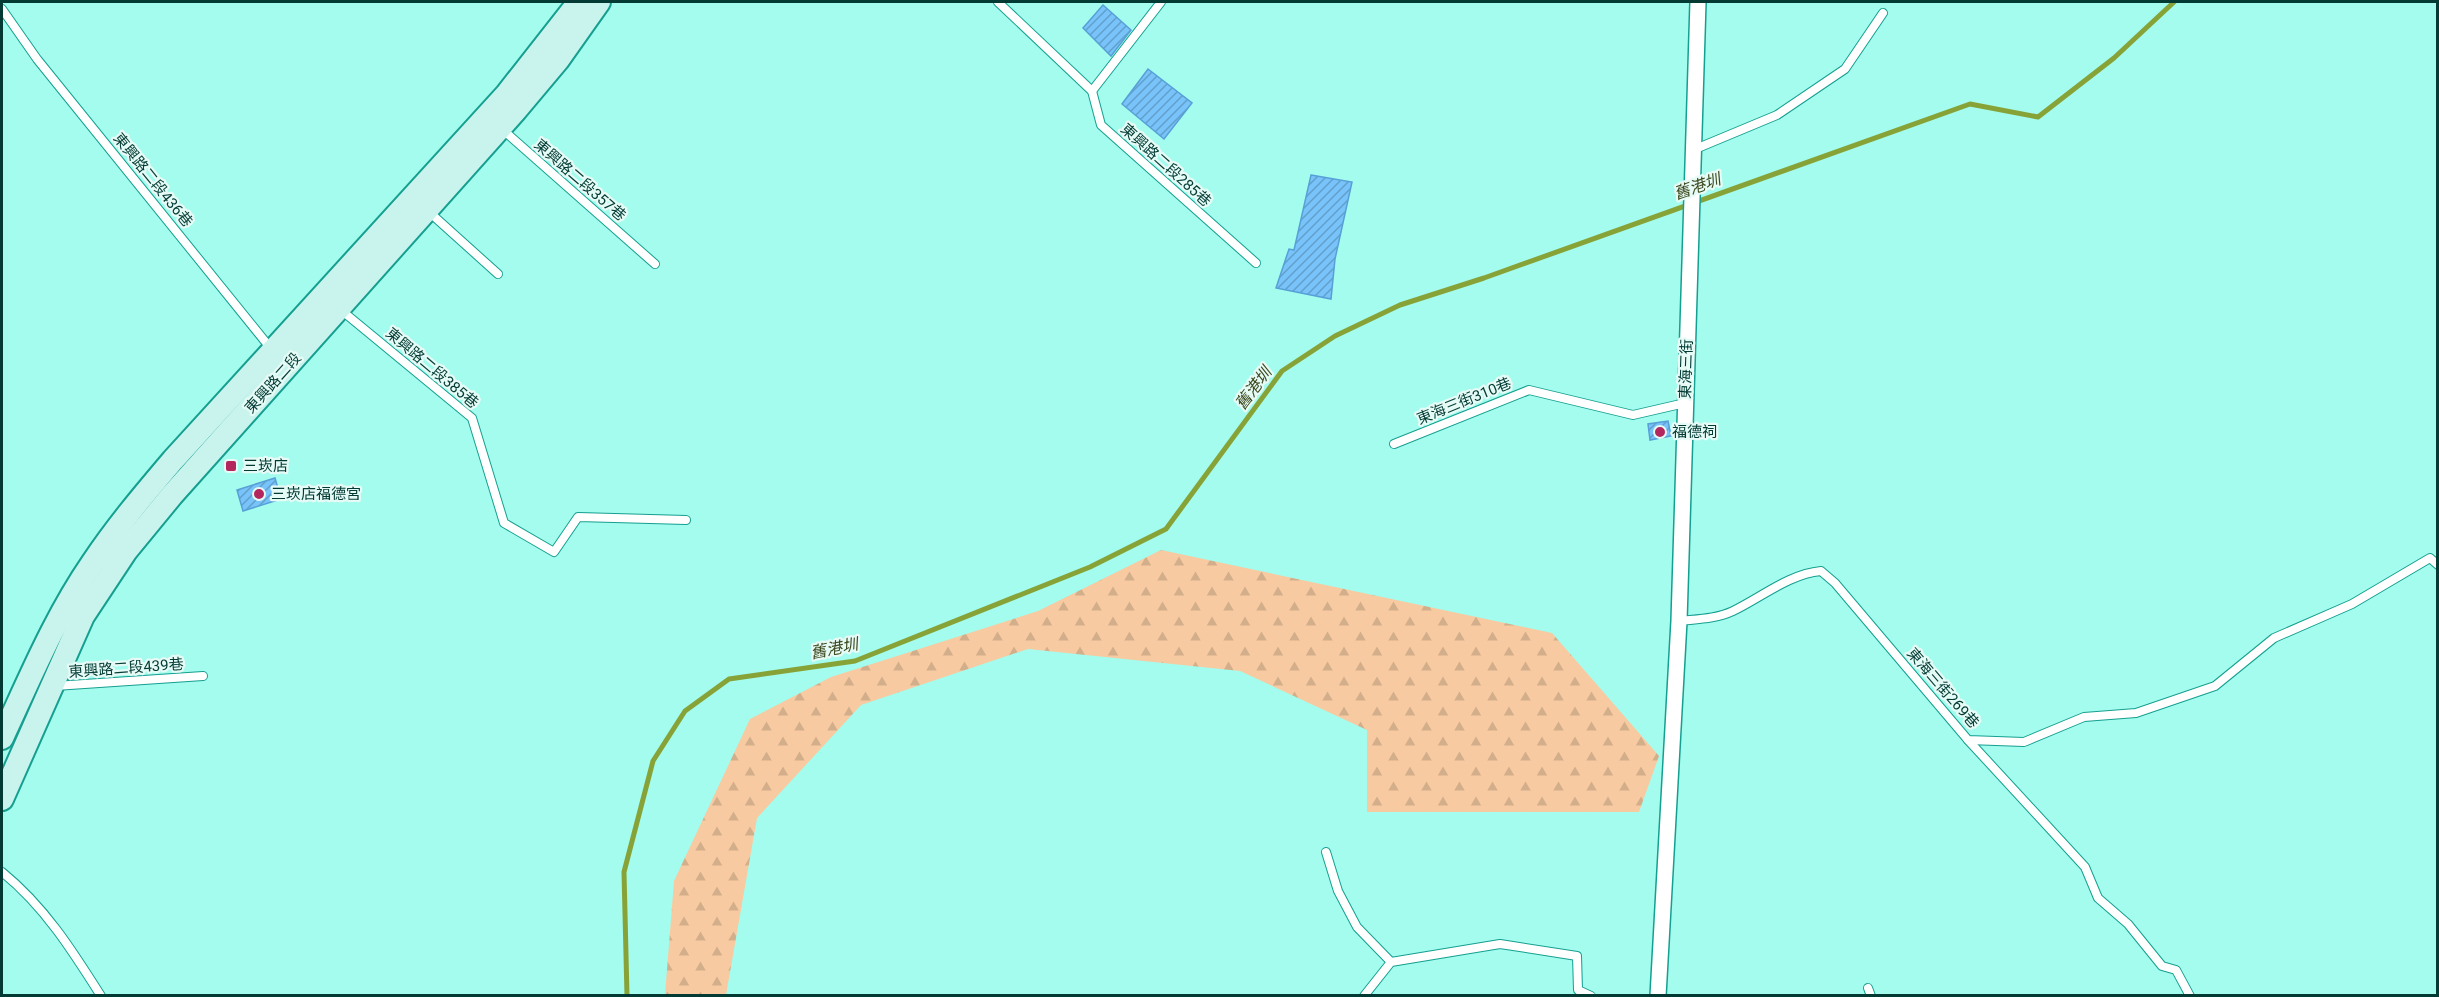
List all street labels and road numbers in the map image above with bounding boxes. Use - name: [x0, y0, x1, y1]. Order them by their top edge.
- street label: 東興路二段285巷: [1117, 120, 1215, 210]
- street label: 東興路二段436巷: [110, 130, 196, 230]
- street label: 東興路二段357巷: [531, 135, 629, 225]
- street label: 東興路二段385巷: [382, 324, 482, 412]
- street label: 東海三街: [1676, 339, 1696, 399]
- street label: 東興路二段: [241, 349, 305, 417]
- street label: 東海三街310巷: [1414, 374, 1514, 428]
- street label: 東海三街269巷: [1903, 644, 1983, 732]
- street label: 東興路二段439巷: [68, 655, 184, 681]

